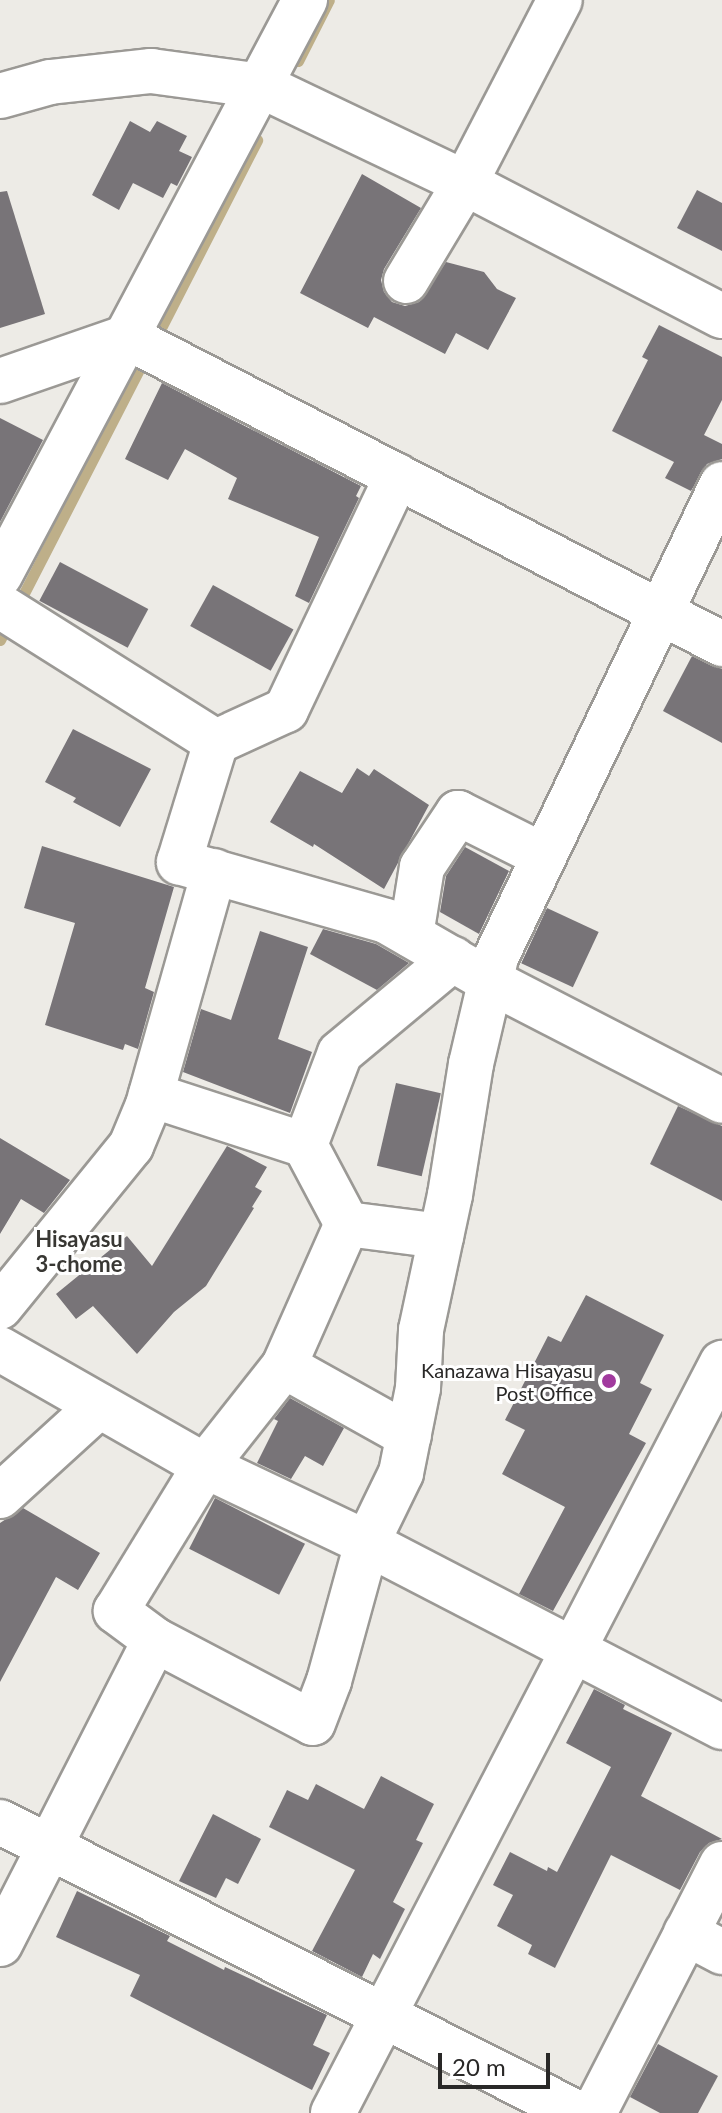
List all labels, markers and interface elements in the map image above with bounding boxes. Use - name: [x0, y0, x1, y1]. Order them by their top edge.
- district label: Hisayasu 3-chome: [35, 1225, 123, 1276]
- place label: Kanazawa Hisayasu Post Office: [421, 1358, 593, 1405]
- marker: Kanazawa Hisayasu Post Office: [600, 1372, 618, 1390]
- scale bar: [442, 2037, 554, 2087]
- text: 20 m: [452, 2052, 506, 2081]

